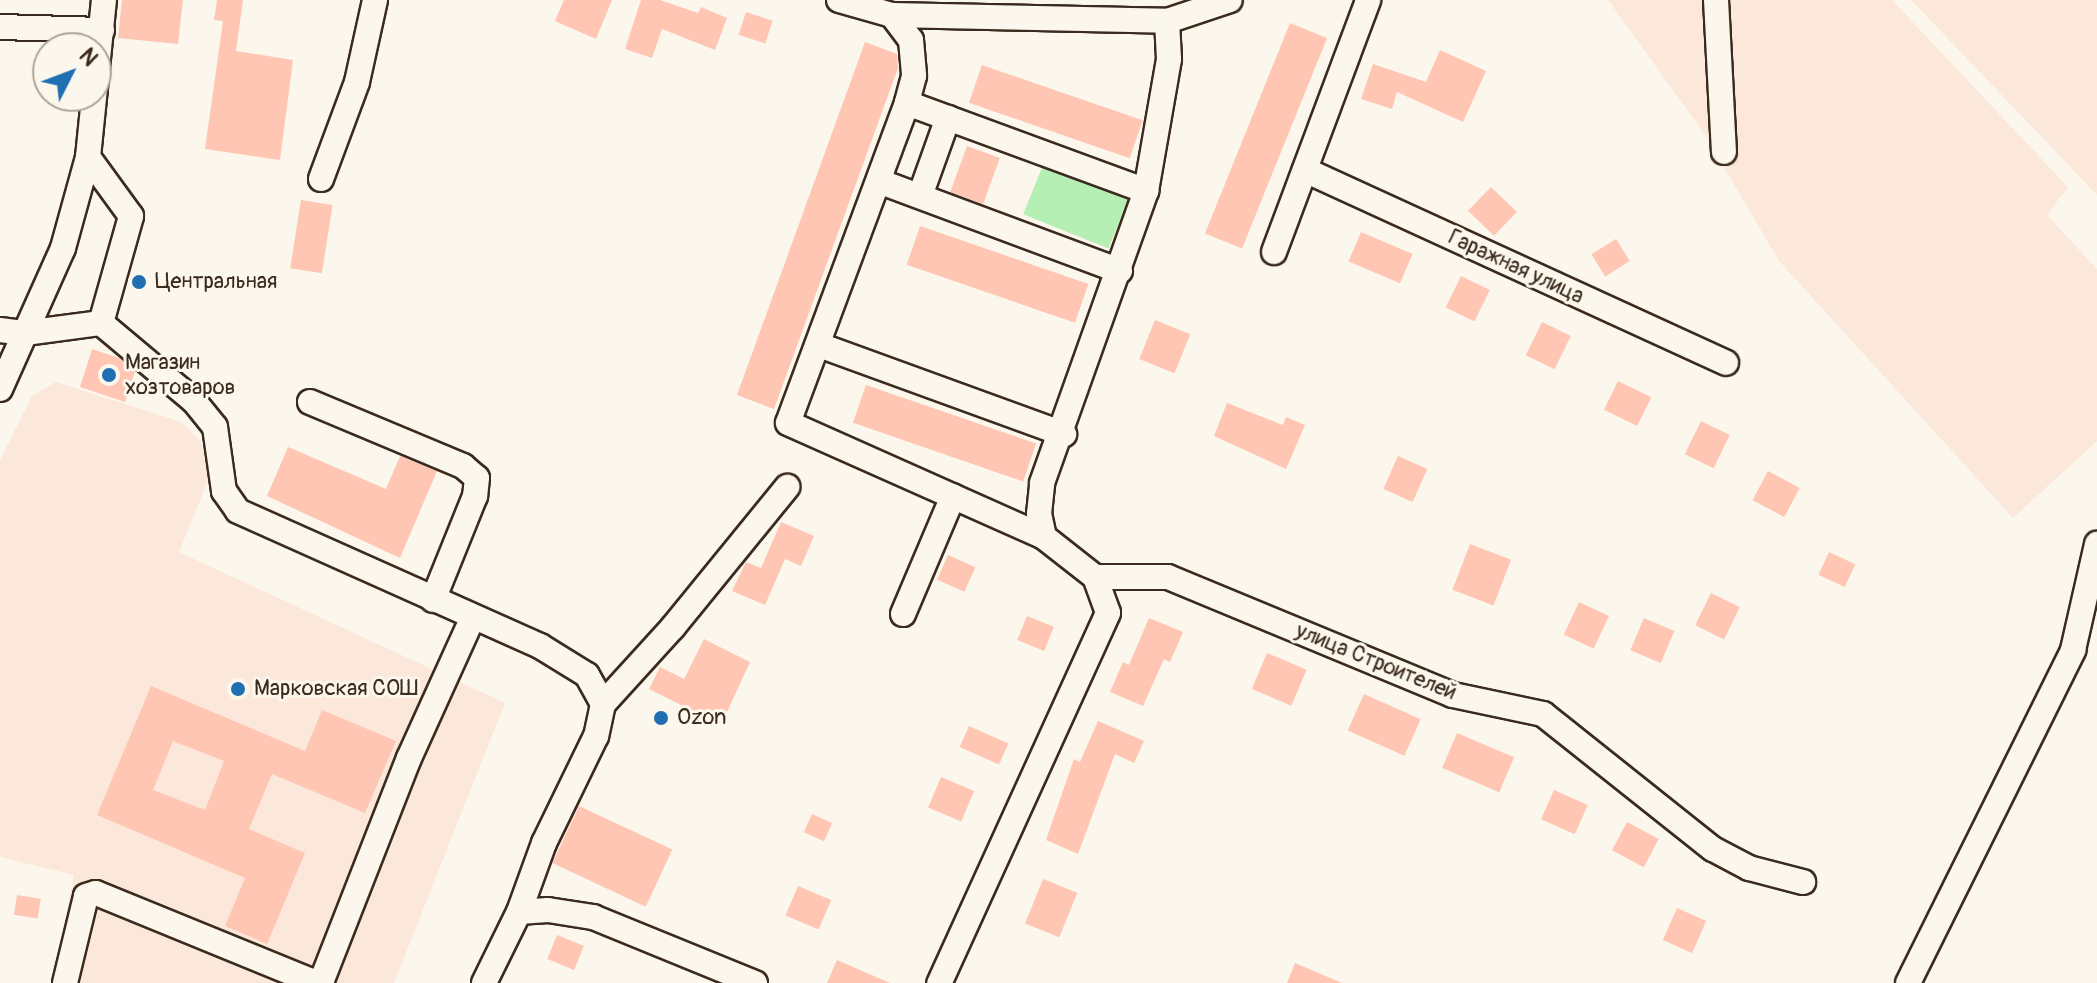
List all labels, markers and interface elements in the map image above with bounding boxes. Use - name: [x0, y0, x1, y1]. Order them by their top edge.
- north arrow: [32, 32, 112, 112]
- text: N: [73, 42, 104, 72]
- street label: Гаражная улица: [1444, 224, 1588, 310]
- place label: Центральная: [155, 269, 277, 295]
- marker: Центральная: [130, 273, 148, 291]
- place label: Магазин хозтоваров: [125, 349, 235, 400]
- marker: Магазин хозтоваров: [100, 366, 118, 384]
- street label: улица Строителей: [1292, 618, 1460, 706]
- place label: Марковская СОШ: [254, 676, 418, 702]
- marker: Марковская СОШ: [229, 680, 247, 698]
- place label: Ozon: [677, 705, 726, 731]
- marker: Ozon: [652, 709, 670, 727]

